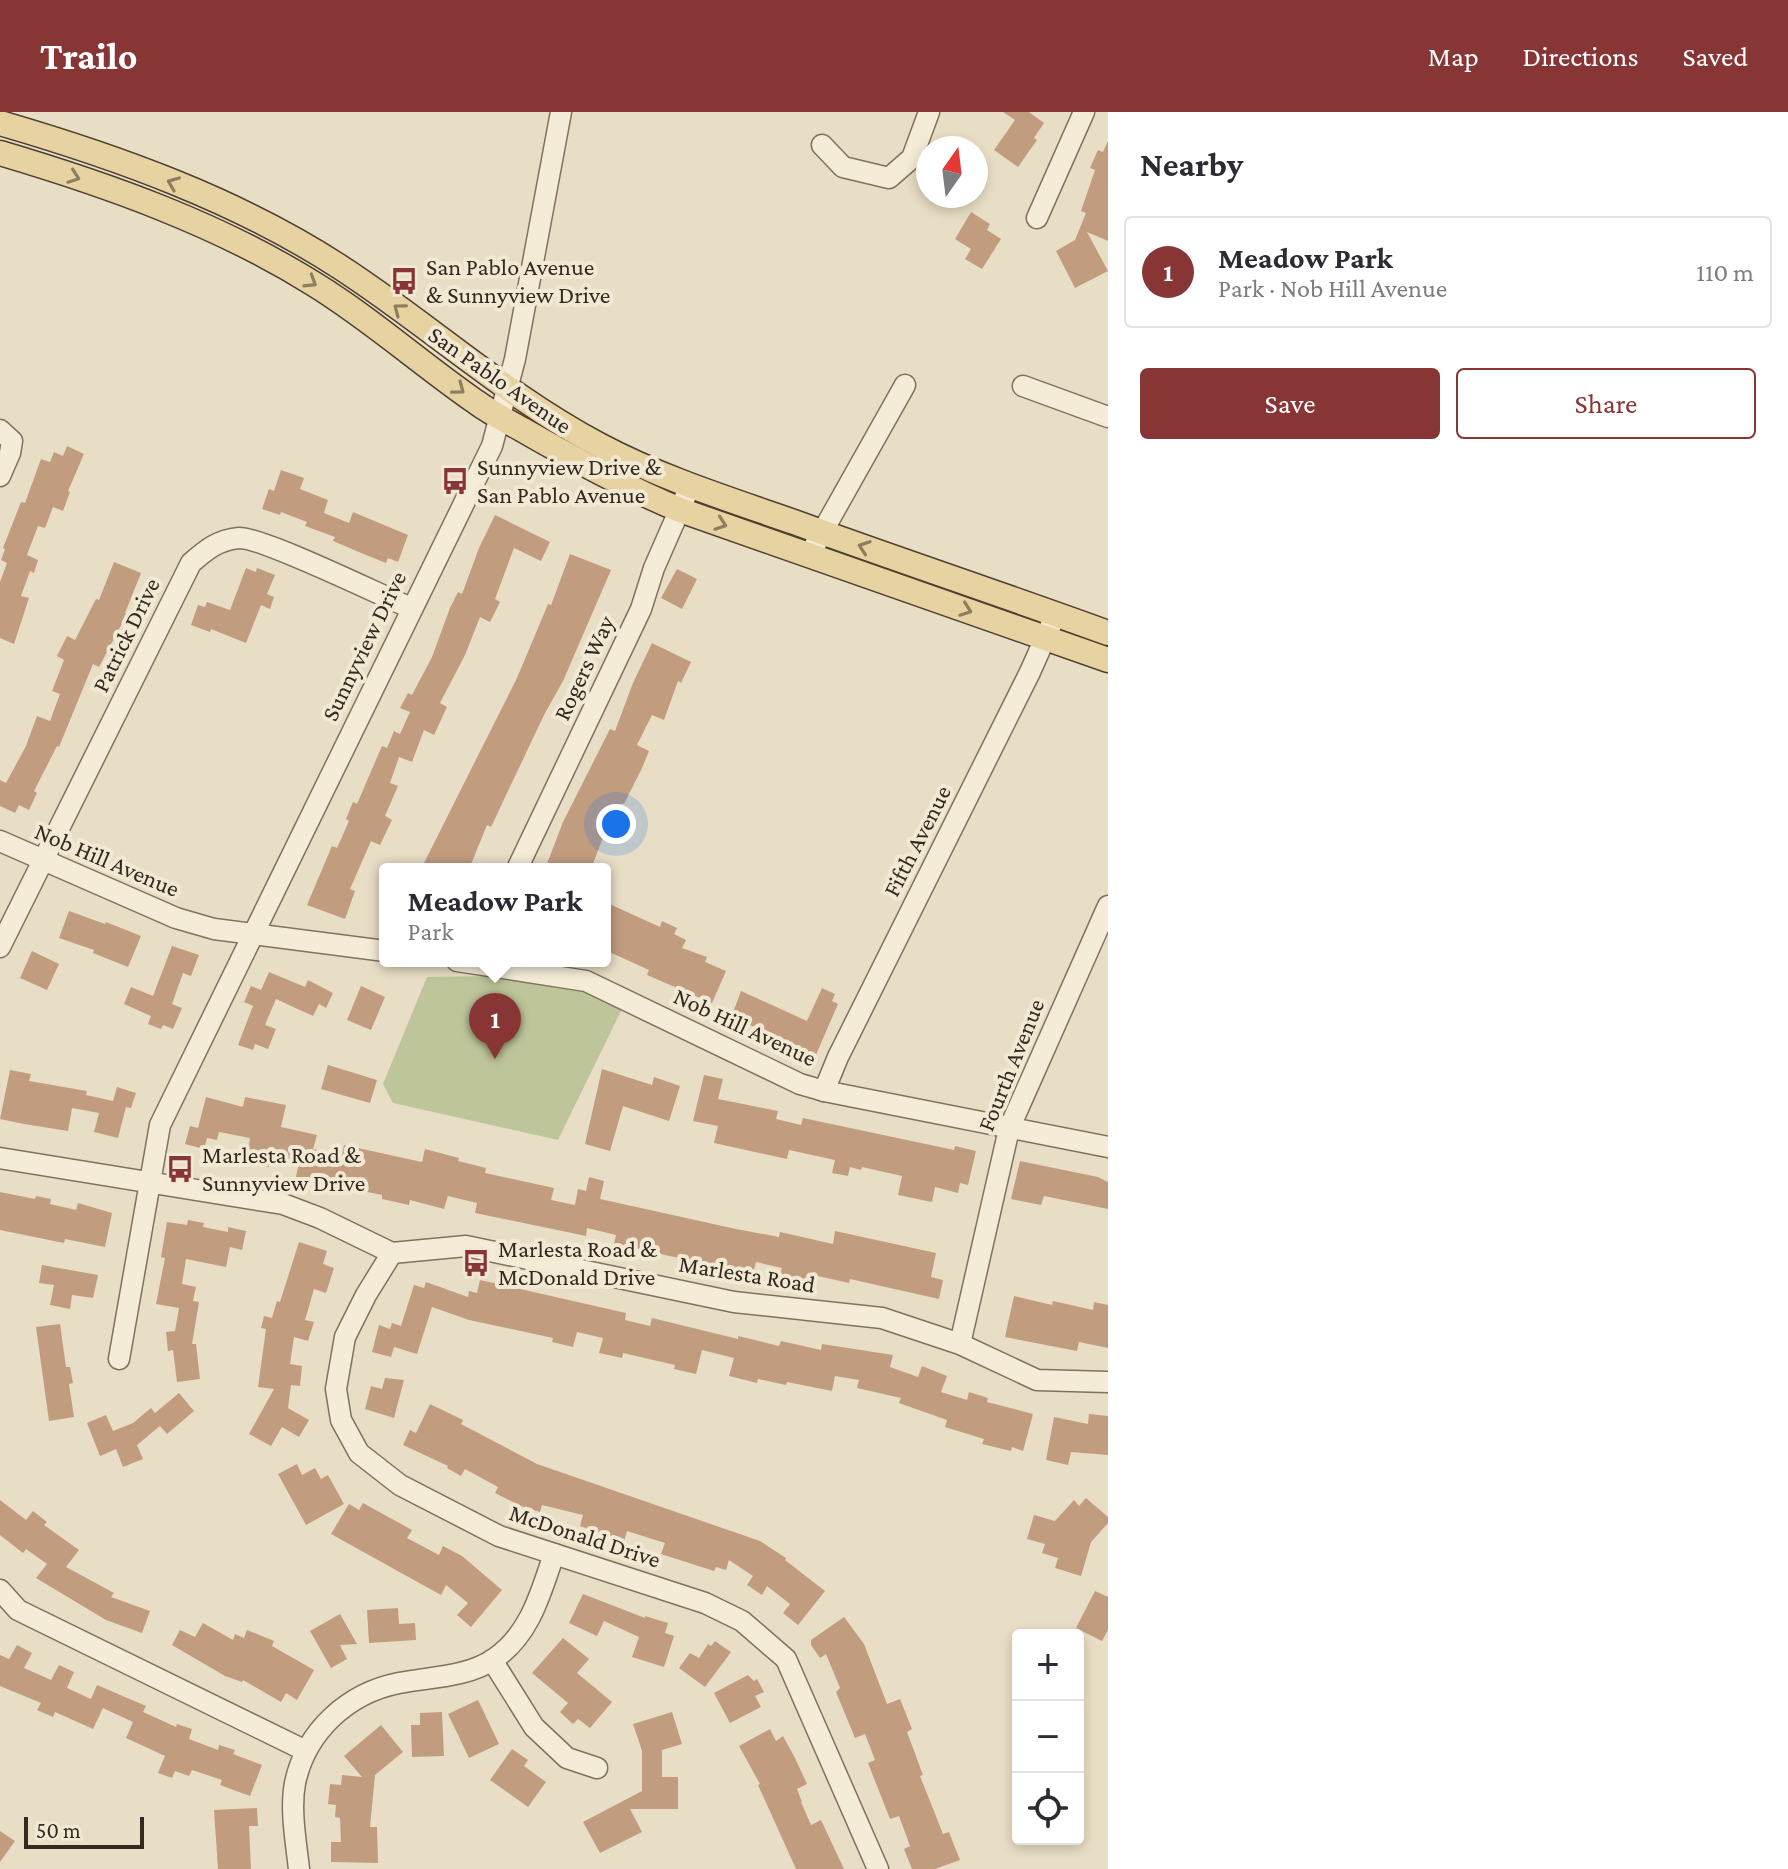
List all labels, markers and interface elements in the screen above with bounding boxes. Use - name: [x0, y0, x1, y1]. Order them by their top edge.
- text: Trailo: [40, 35, 138, 77]
- text: Map: [1428, 41, 1479, 72]
- text: Directions: [1523, 41, 1638, 72]
- text: Saved: [1682, 41, 1748, 72]
- north arrow: [916, 136, 988, 208]
- text: Nearby: [1140, 146, 1243, 183]
- one-way arrow: [67, 167, 81, 184]
- one-way arrow: [167, 176, 181, 193]
- text: Meadow Park: [1218, 241, 1393, 274]
- place label: San Pablo Avenue & Sunnyview Drive: [426, 253, 610, 308]
- text: 1: [1163, 258, 1173, 287]
- text: 110 m: [1696, 258, 1754, 287]
- bus stop icon: San Pablo Avenue & Sunnyview Drive: [389, 266, 419, 296]
- one-way arrow: [302, 273, 317, 288]
- text: Park · Nob Hill Avenue: [1218, 274, 1447, 303]
- one-way arrow: [393, 304, 408, 318]
- street label: San Pablo Avenue: [424, 320, 577, 439]
- button: Save: [1140, 368, 1440, 439]
- button: Share: [1456, 368, 1756, 439]
- one-way arrow: [450, 380, 465, 394]
- place label: Sunnyview Drive & San Pablo Avenue: [477, 453, 662, 508]
- bus stop icon: Sunnyview Drive & San Pablo Avenue: [440, 466, 470, 496]
- one-way arrow: [713, 514, 727, 531]
- one-way arrow: [858, 541, 872, 557]
- street label: Sunnyview Drive: [316, 567, 411, 725]
- street label: Patrick Drive: [86, 573, 165, 696]
- one-way arrow: [959, 600, 973, 616]
- street label: Rogers Way: [548, 610, 620, 724]
- street label: Fifth Avenue: [877, 781, 956, 901]
- your location: [596, 804, 636, 844]
- street label: Nob Hill Avenue: [31, 817, 183, 902]
- popup: [379, 863, 611, 967]
- text: Meadow Park: [408, 884, 582, 917]
- text: Park: [408, 917, 454, 946]
- street label: Nob Hill Avenue: [670, 982, 821, 1071]
- pin: 1: [469, 993, 521, 1059]
- street label: Fourth Avenue: [972, 995, 1049, 1135]
- place label: Marlesta Road & Sunnyview Drive: [202, 1141, 365, 1196]
- bus stop icon: Marlesta Road & Sunnyview Drive: [165, 1154, 195, 1184]
- place label: Marlesta Road & McDonald Drive: [498, 1235, 657, 1290]
- bus stop icon: Marlesta Road & McDonald Drive: [461, 1248, 491, 1278]
- street label: Marlesta Road: [677, 1249, 818, 1298]
- street label: McDonald Drive: [506, 1498, 664, 1573]
- map controls: [1012, 1629, 1084, 1845]
- button: +: [1012, 1629, 1084, 1701]
- button: −: [1012, 1701, 1084, 1773]
- button: locate: [1012, 1773, 1084, 1845]
- scale bar: [24, 1813, 144, 1849]
- text: 50 m: [36, 1818, 81, 1843]

